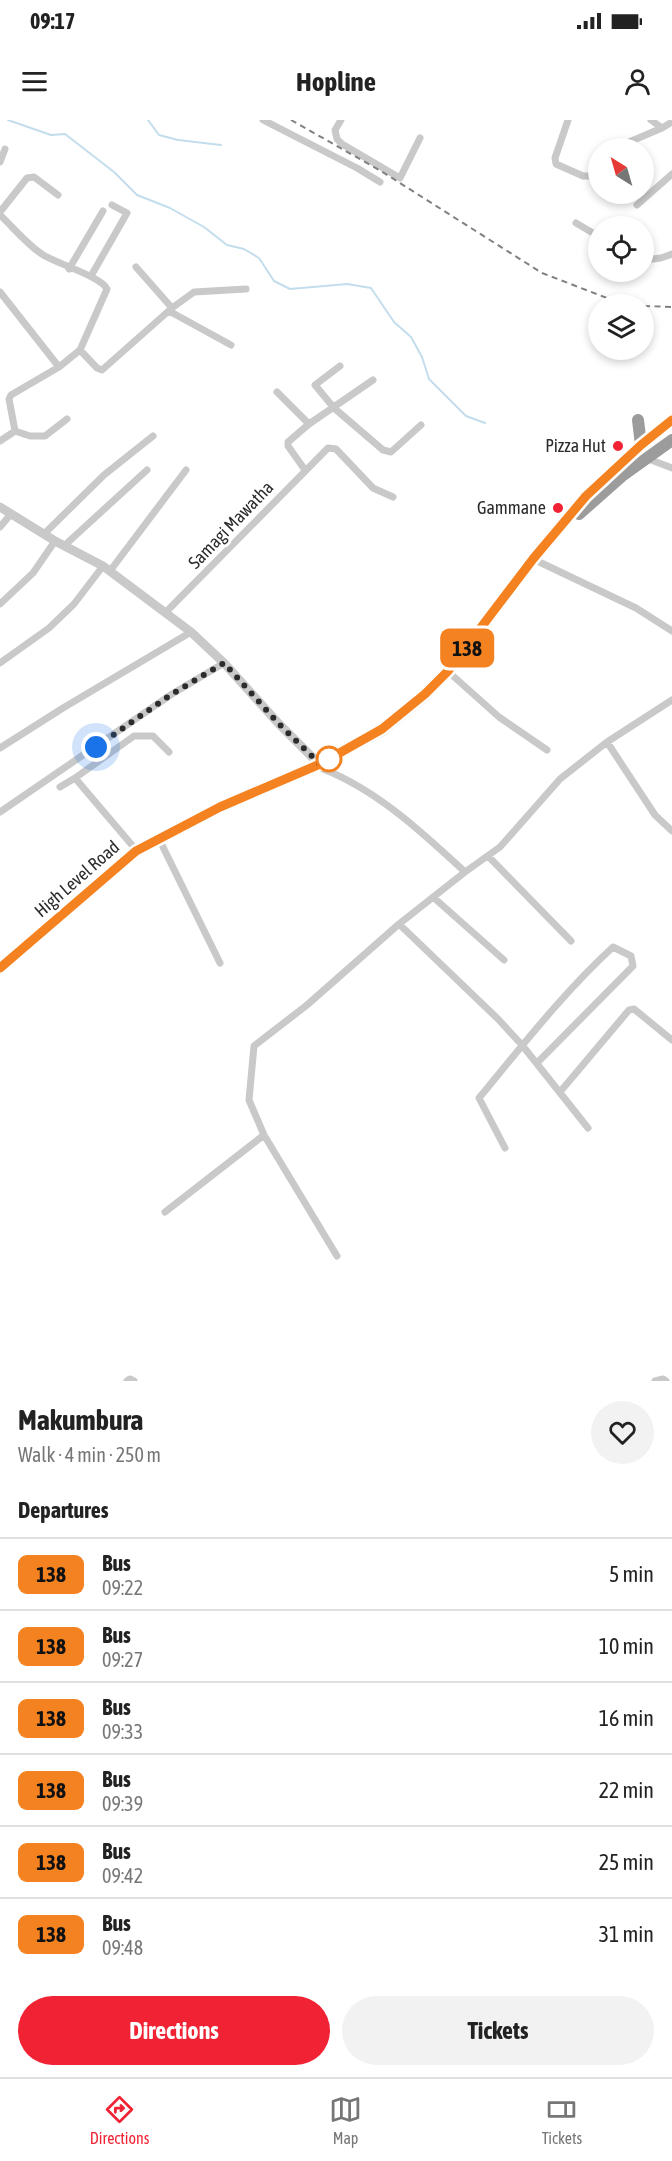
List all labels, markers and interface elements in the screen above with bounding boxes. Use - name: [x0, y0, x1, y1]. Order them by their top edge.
- text: 09:17: [30, 8, 75, 34]
- icon: menu: [18, 65, 51, 98]
- icon: person: [621, 65, 654, 98]
- text: Hopline: [296, 66, 376, 97]
- north arrow: [588, 138, 654, 204]
- map controls: [588, 138, 654, 360]
- button: locate: [588, 216, 654, 282]
- button: layers: [588, 294, 654, 360]
- place label: Pizza Hut: [545, 435, 606, 456]
- marker: Pizza Hut: [611, 439, 625, 453]
- street label: Samagi Mawatha: [184, 477, 278, 573]
- place label: Gammane: [477, 497, 546, 518]
- marker: Gammane: [551, 501, 565, 515]
- line badge: 138: [432, 628, 502, 668]
- text: 138: [452, 636, 482, 660]
- your location: [81, 732, 111, 762]
- unlabelled marker: [316, 746, 342, 772]
- street label: High Level Road: [30, 836, 123, 921]
- button: heart: [591, 1401, 654, 1464]
- text: Makumbura: [18, 1404, 143, 1436]
- text: Walk · 4 min · 250 m: [18, 1443, 161, 1466]
- text: Departures: [18, 1497, 108, 1523]
- text: Bus: [102, 1550, 131, 1576]
- text: 5 min: [609, 1561, 654, 1587]
- text: 138: [36, 1562, 66, 1586]
- text: 09:22: [102, 1576, 143, 1599]
- text: Bus: [102, 1622, 131, 1648]
- text: 10 min: [599, 1633, 654, 1659]
- text: 138: [36, 1634, 66, 1658]
- text: 09:27: [102, 1648, 143, 1671]
- text: Bus: [102, 1694, 131, 1720]
- text: 16 min: [599, 1705, 654, 1731]
- text: 138: [36, 1706, 66, 1730]
- text: 09:33: [102, 1720, 143, 1743]
- text: Bus: [102, 1766, 131, 1792]
- text: 22 min: [599, 1777, 654, 1803]
- text: 138: [36, 1778, 66, 1802]
- text: 09:39: [102, 1792, 143, 1815]
- text: Bus: [102, 1838, 131, 1864]
- text: 25 min: [599, 1849, 654, 1875]
- text: 138: [36, 1850, 66, 1874]
- text: 09:42: [102, 1864, 143, 1887]
- text: Bus: [102, 1910, 131, 1936]
- text: 31 min: [599, 1921, 654, 1947]
- text: 138: [36, 1922, 66, 1946]
- text: 09:48: [102, 1936, 143, 1959]
- button: Directions: [18, 1996, 330, 2065]
- button: Tickets: [342, 1996, 654, 2065]
- tab: Directions: [90, 2093, 149, 2147]
- tab: Map: [329, 2093, 362, 2147]
- tab: Tickets: [542, 2093, 582, 2147]

